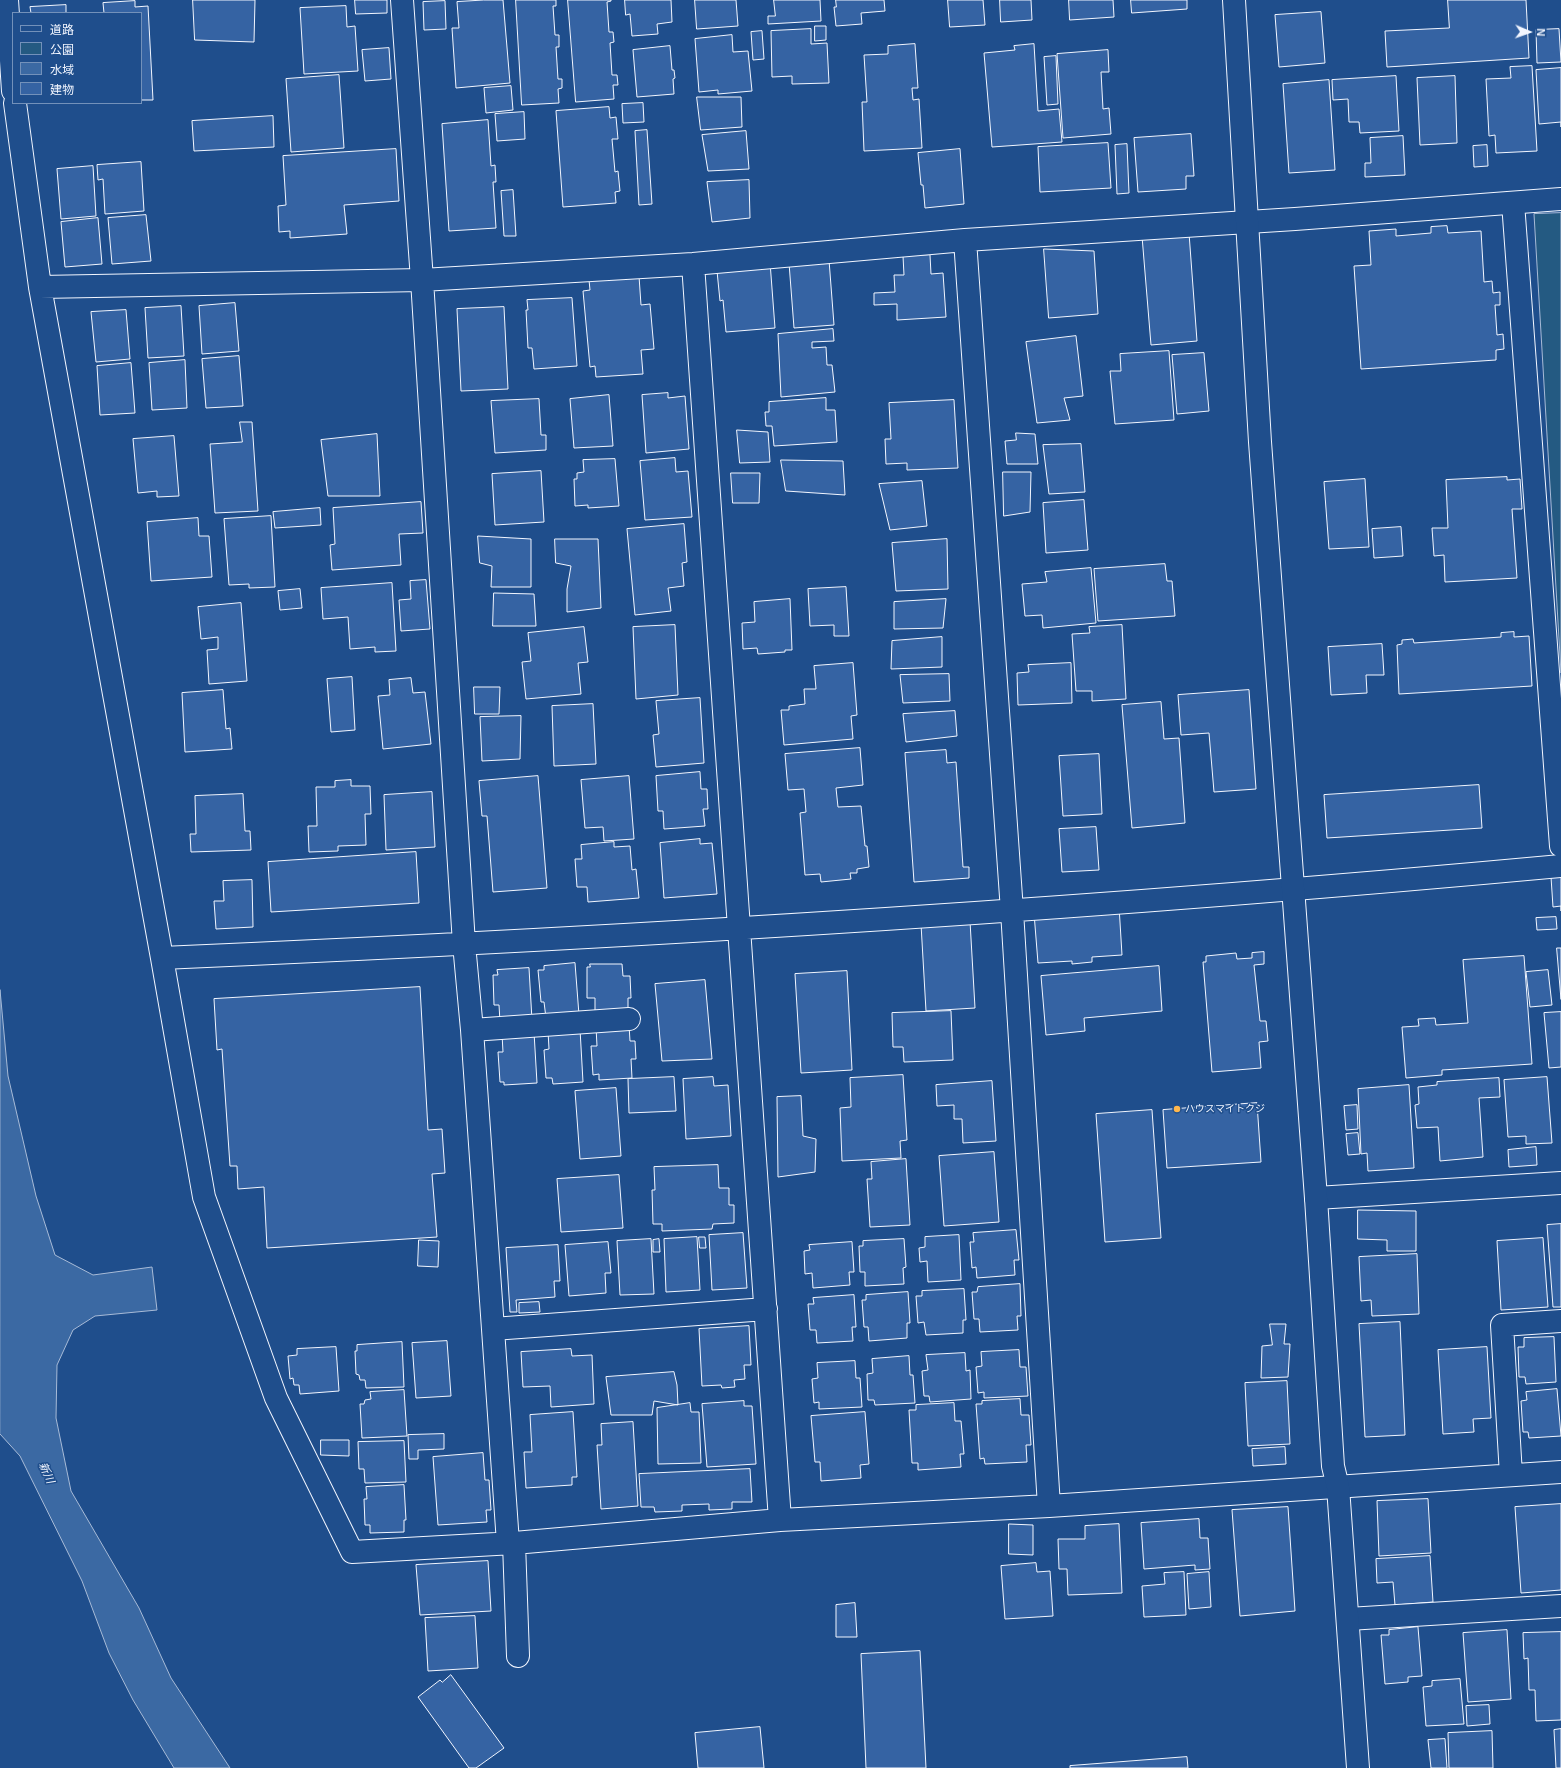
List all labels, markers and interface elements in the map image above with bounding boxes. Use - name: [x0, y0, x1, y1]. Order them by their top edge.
- legend: [12, 12, 142, 104]
- north arrow: [1509, 12, 1549, 52]
- text: 道路: [50, 23, 74, 37]
- text: N: [1535, 28, 1547, 37]
- text: 公園: [50, 43, 74, 57]
- text: 水域: [50, 63, 74, 77]
- text: 建物: [50, 83, 74, 97]
- place label: ハウスマイトクジ: [1185, 1103, 1265, 1115]
- marker: ハウスマイトクジ: [1172, 1104, 1182, 1114]
- water label: 新川: [35, 1460, 57, 1486]

